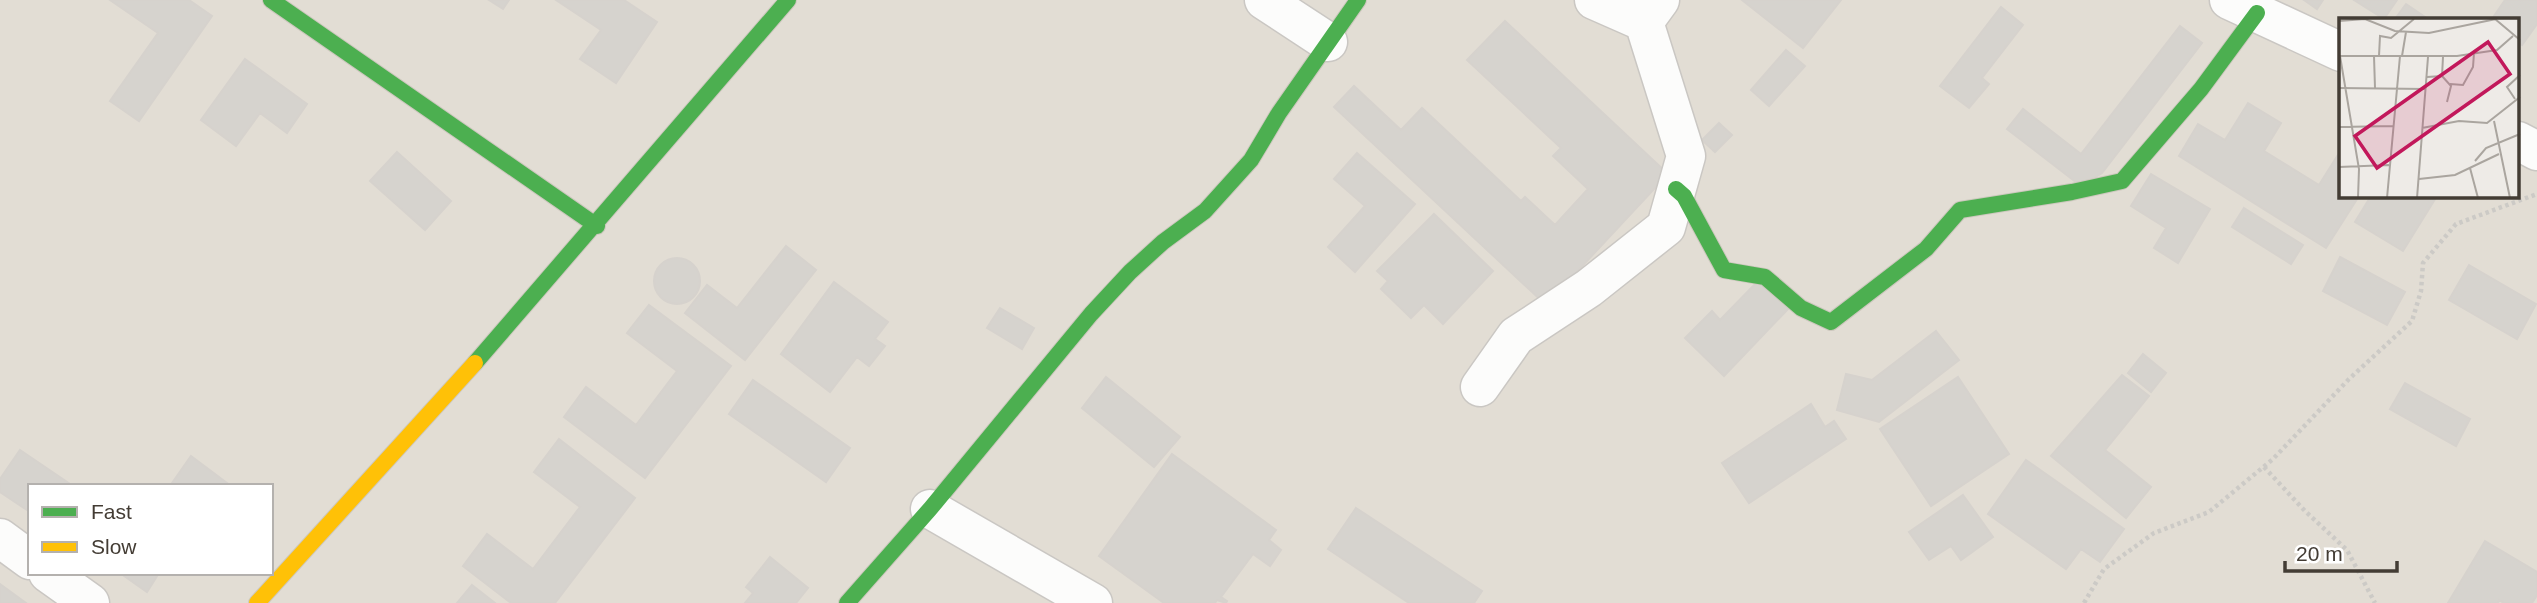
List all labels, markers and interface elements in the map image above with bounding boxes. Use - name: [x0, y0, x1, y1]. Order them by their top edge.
- inset map: [2339, 18, 2520, 198]
- legend: [28, 484, 273, 575]
- text: Fast: [91, 500, 132, 523]
- scale bar: [2285, 530, 2397, 574]
- text: Slow: [91, 535, 137, 558]
- text: 20 m: [2296, 542, 2343, 565]

